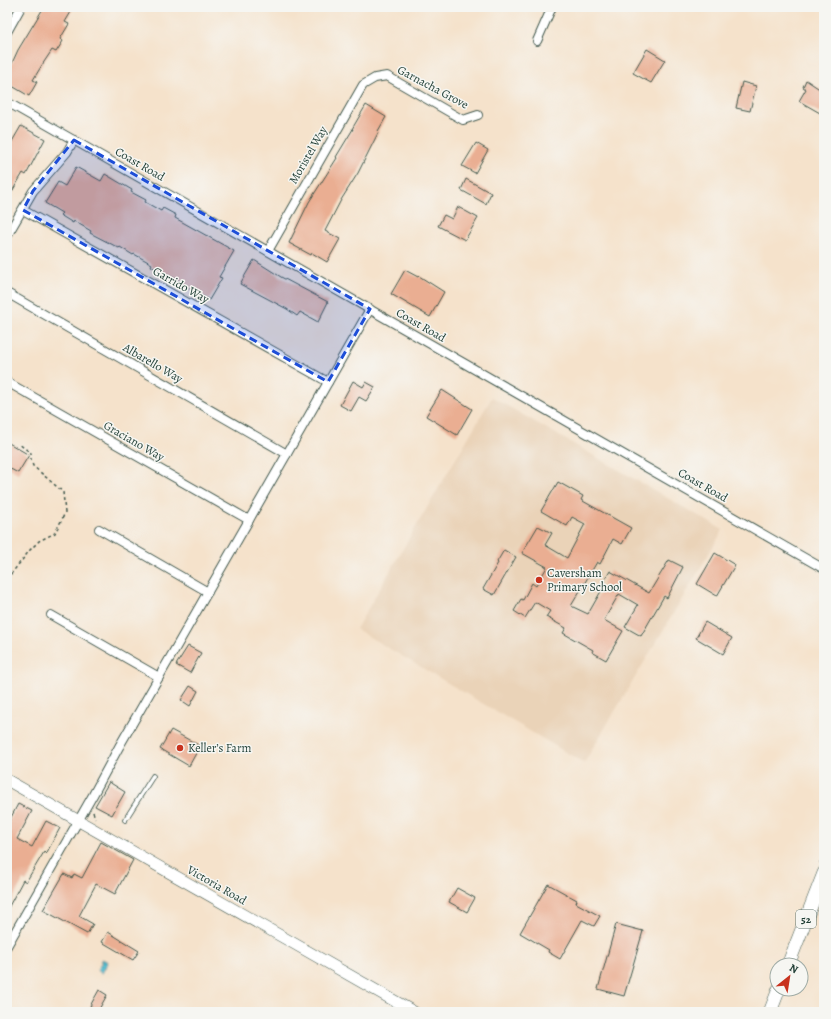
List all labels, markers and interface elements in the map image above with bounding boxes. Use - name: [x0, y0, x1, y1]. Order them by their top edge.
- street label: Garnacha Grove: [395, 62, 471, 112]
- street label: Moristel Way: [285, 123, 331, 187]
- street label: Coast Road: [112, 143, 168, 185]
- street label: Garrido Way: [150, 263, 212, 307]
- street label: Coast Road: [393, 304, 449, 346]
- street label: Albarello Way: [119, 339, 186, 387]
- street label: Graciano Way: [101, 417, 168, 465]
- street label: Coast Road: [675, 464, 731, 506]
- place label: Caversham Primary School: [547, 565, 622, 595]
- marker: Caversham Primary School: [534, 575, 544, 585]
- place label: Keller’s Farm: [188, 740, 252, 756]
- marker: Keller’s Farm: [175, 743, 185, 753]
- street label: Victoria Road: [183, 861, 250, 909]
- road number: 52: [796, 910, 816, 928]
- north arrow: [769, 957, 809, 997]
- text: N: [787, 960, 801, 977]

